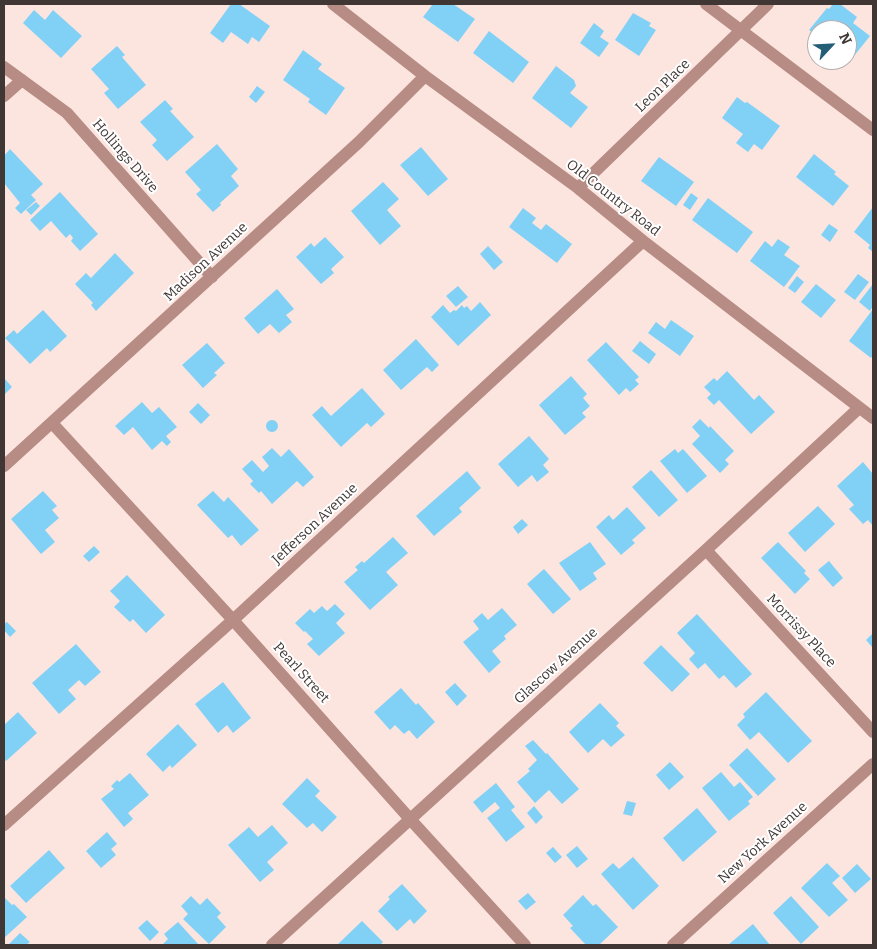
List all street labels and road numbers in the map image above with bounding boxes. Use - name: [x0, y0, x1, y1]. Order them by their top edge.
- street label: Leon Place: [632, 56, 694, 116]
- street label: Hollings Drive: [89, 116, 161, 196]
- street label: Old Country Road: [563, 156, 663, 240]
- street label: Madison Avenue: [161, 219, 251, 305]
- street label: Jefferson Avenue: [269, 480, 361, 568]
- street label: Morrissy Place: [763, 591, 839, 671]
- street label: Glascow Avenue: [511, 624, 601, 708]
- street label: Pearl Street: [269, 639, 333, 707]
- street label: New York Avenue: [715, 799, 811, 887]

